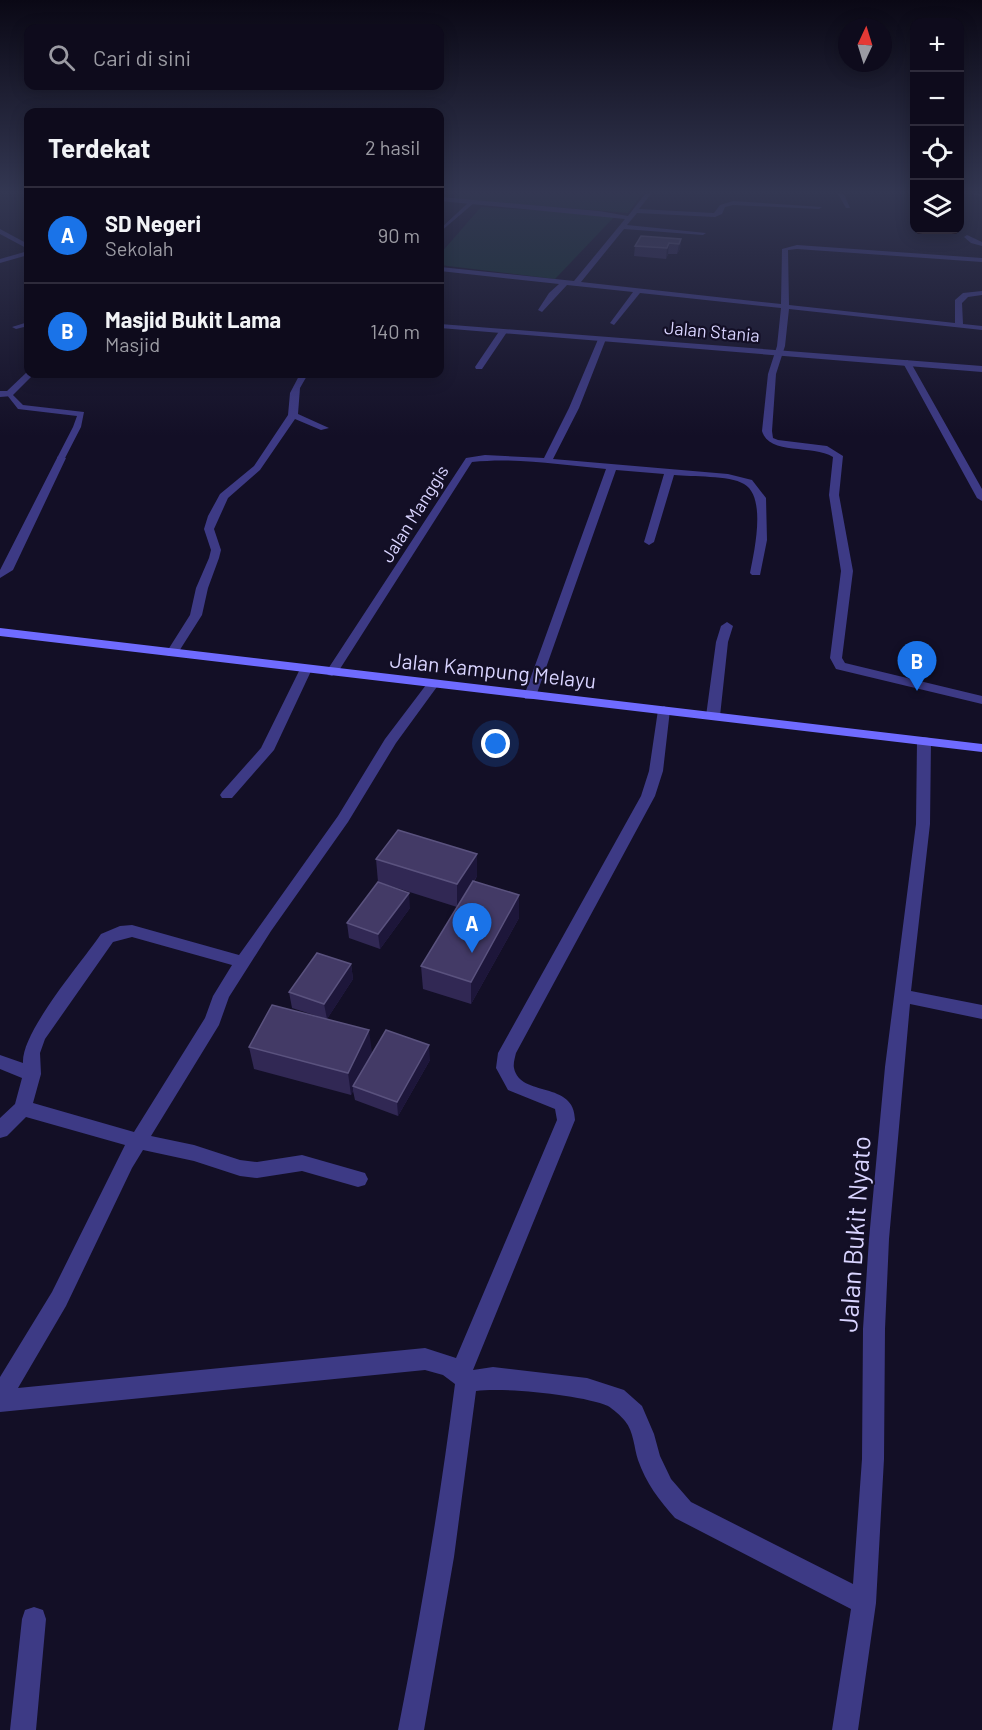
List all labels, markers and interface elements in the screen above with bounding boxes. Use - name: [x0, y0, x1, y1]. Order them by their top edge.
- north arrow: [838, 18, 892, 72]
- map controls: [910, 18, 964, 234]
- button: +: [910, 18, 964, 72]
- search box: [24, 24, 444, 90]
- icon: search: [45, 41, 78, 74]
- text: Cari di sini: [93, 44, 191, 70]
- button: −: [910, 72, 964, 126]
- button: locate: [910, 126, 964, 180]
- text: Terdekat: [48, 132, 150, 163]
- text: 2 hasil: [365, 135, 420, 159]
- button: layers: [910, 180, 964, 234]
- text: SD Negeri: [105, 210, 201, 236]
- text: A: [61, 223, 74, 247]
- text: 90 m: [378, 223, 420, 247]
- text: Sekolah: [105, 236, 173, 260]
- text: Masjid Bukit Lama: [105, 306, 281, 332]
- street label: Jalan Stania: [663, 316, 761, 346]
- text: B: [61, 319, 74, 343]
- text: 140 m: [370, 319, 420, 343]
- text: Masjid: [105, 332, 160, 356]
- street label: Jalan Manggis: [376, 461, 453, 566]
- pin: B: [898, 642, 936, 691]
- street label: Jalan Kampung Melayu: [389, 646, 597, 693]
- your location: [481, 729, 510, 758]
- pin: A: [452, 904, 492, 953]
- street label: Jalan Bukit Nyato: [831, 1135, 876, 1333]

